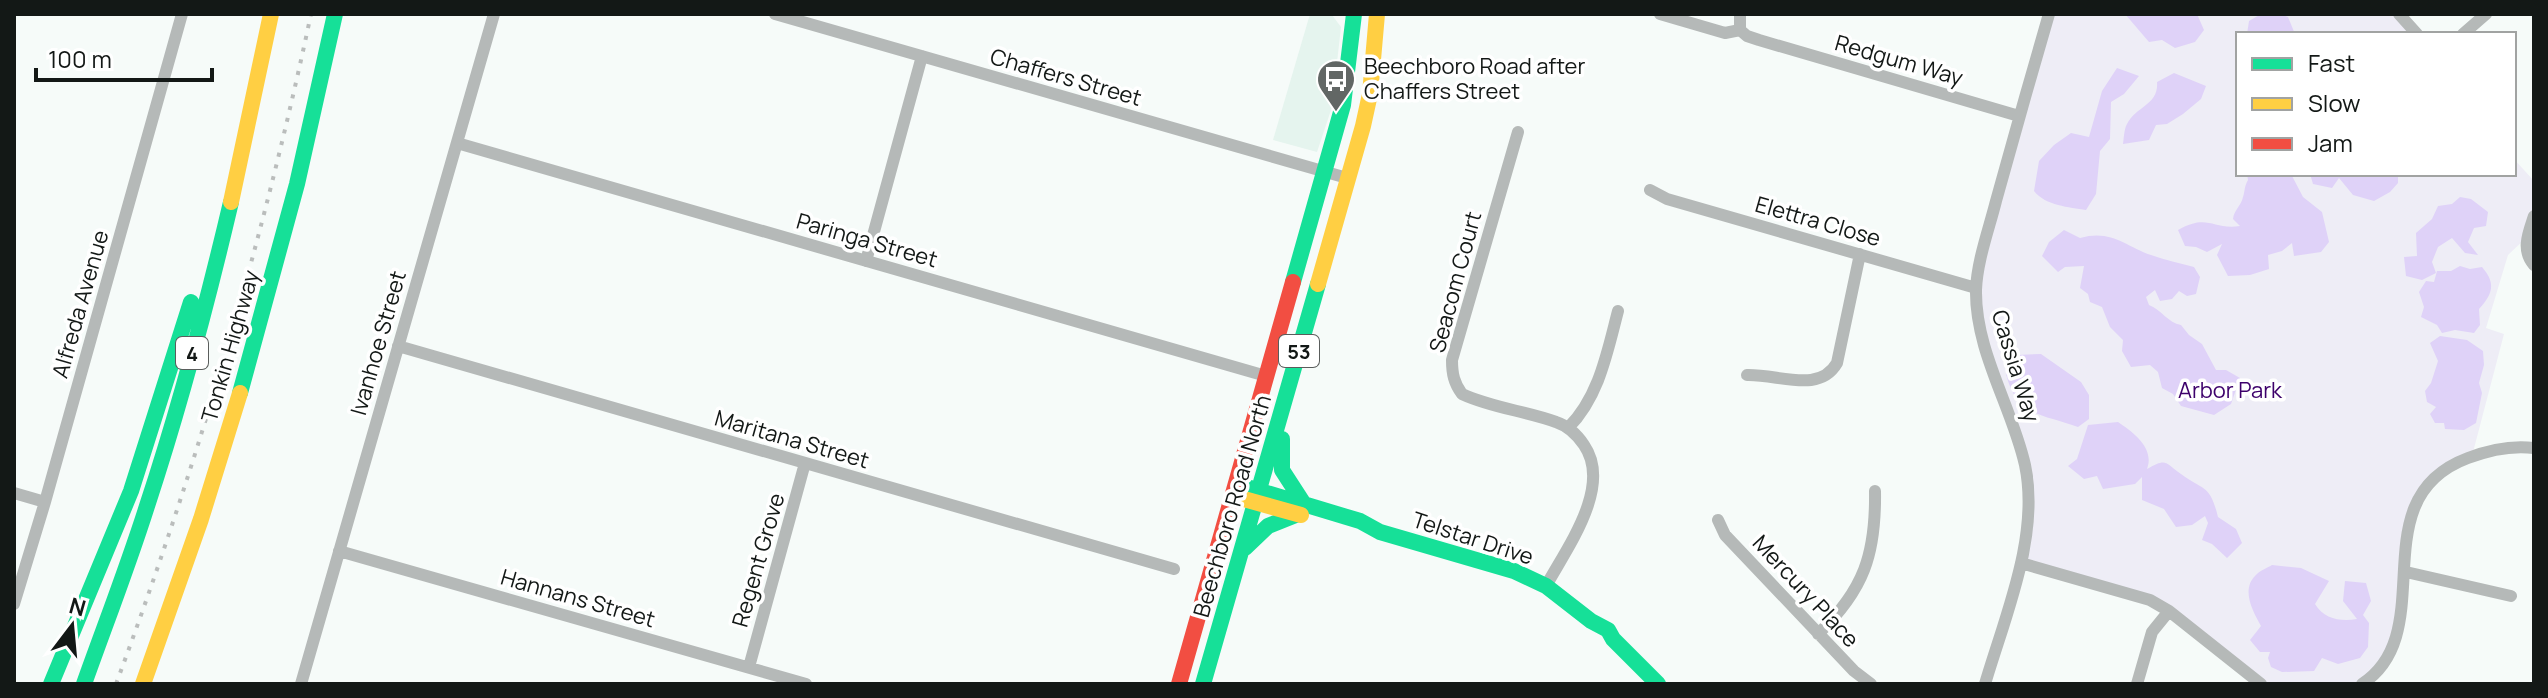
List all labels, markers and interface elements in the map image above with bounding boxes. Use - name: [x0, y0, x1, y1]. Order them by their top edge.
- street label: Redgum Way: [1832, 27, 1967, 93]
- scale bar: [36, 32, 212, 82]
- legend: [2236, 32, 2516, 176]
- street label: Chaffers Street: [987, 41, 1145, 113]
- text: 100 m: [48, 42, 112, 75]
- text: Fast: [2308, 46, 2355, 79]
- place label: Beechboro Road after Chaffers Street: [1364, 51, 1585, 106]
- bus stop icon: Beechboro Road after Chaffers Street: [1315, 58, 1357, 113]
- text: Slow: [2308, 86, 2361, 119]
- text: Jam: [2308, 126, 2353, 159]
- street label: Elettra Close: [1752, 189, 1884, 253]
- street label: Paringa Street: [793, 206, 941, 275]
- street label: Seacom Court: [1422, 208, 1488, 356]
- street label: Alfreda Avenue: [45, 226, 115, 381]
- street label: Tonkin Highway: [194, 266, 266, 425]
- street label: Ivanhoe Street: [343, 267, 413, 419]
- street label: Cassia Way: [1985, 306, 2047, 426]
- road number: 53: [1279, 335, 1319, 367]
- road number: 4: [176, 337, 208, 369]
- park label: Arbor Park: [2178, 375, 2283, 405]
- street label: Beechboro Road North: [1186, 391, 1278, 621]
- street label: Maritana Street: [711, 403, 873, 475]
- street label: Regent Grove: [725, 489, 791, 630]
- street label: Telstar Drive: [1409, 504, 1538, 572]
- street label: Mercury Place: [1746, 528, 1866, 654]
- street label: Hannans Street: [497, 562, 659, 634]
- north arrow: [32, 586, 112, 666]
- text: N: [66, 590, 89, 623]

